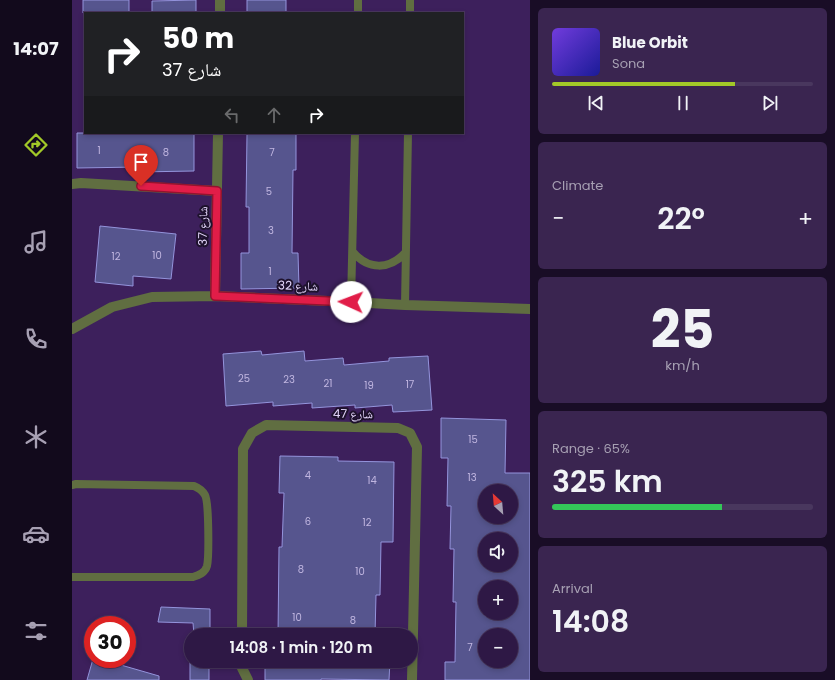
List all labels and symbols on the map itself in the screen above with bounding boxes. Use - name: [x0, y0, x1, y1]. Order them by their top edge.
- house number: 1: [97, 143, 101, 158]
- pin: [124, 145, 158, 186]
- house number: 8: [163, 145, 169, 160]
- house number: 7: [269, 145, 275, 160]
- house number: 5: [266, 184, 272, 199]
- street label: شارع 37: [194, 206, 211, 246]
- house number: 3: [268, 223, 274, 238]
- house number: 10: [152, 248, 162, 263]
- house number: 12: [112, 249, 121, 264]
- house number: 1: [268, 264, 272, 279]
- street label: شارع 32: [278, 276, 318, 295]
- position arrow: [330, 281, 372, 323]
- house number: 25: [238, 371, 250, 386]
- house number: 23: [283, 372, 295, 387]
- house number: 21: [324, 376, 332, 391]
- house number: 17: [406, 377, 415, 392]
- house number: 19: [364, 378, 374, 393]
- street label: شارع 47: [333, 405, 373, 422]
- house number: 15: [468, 432, 478, 447]
- house number: 4: [305, 468, 311, 483]
- house number: 13: [467, 470, 477, 485]
- house number: 14: [367, 473, 377, 488]
- north arrow: [478, 484, 518, 524]
- house number: 6: [305, 514, 311, 529]
- house number: 12: [363, 515, 372, 530]
- house number: 8: [298, 562, 304, 577]
- house number: 10: [355, 564, 365, 579]
- house number: 10: [292, 610, 302, 625]
- house number: 8: [350, 613, 356, 628]
- speed limit sign: 30: [84, 616, 136, 668]
- house number: 7: [467, 640, 473, 655]

